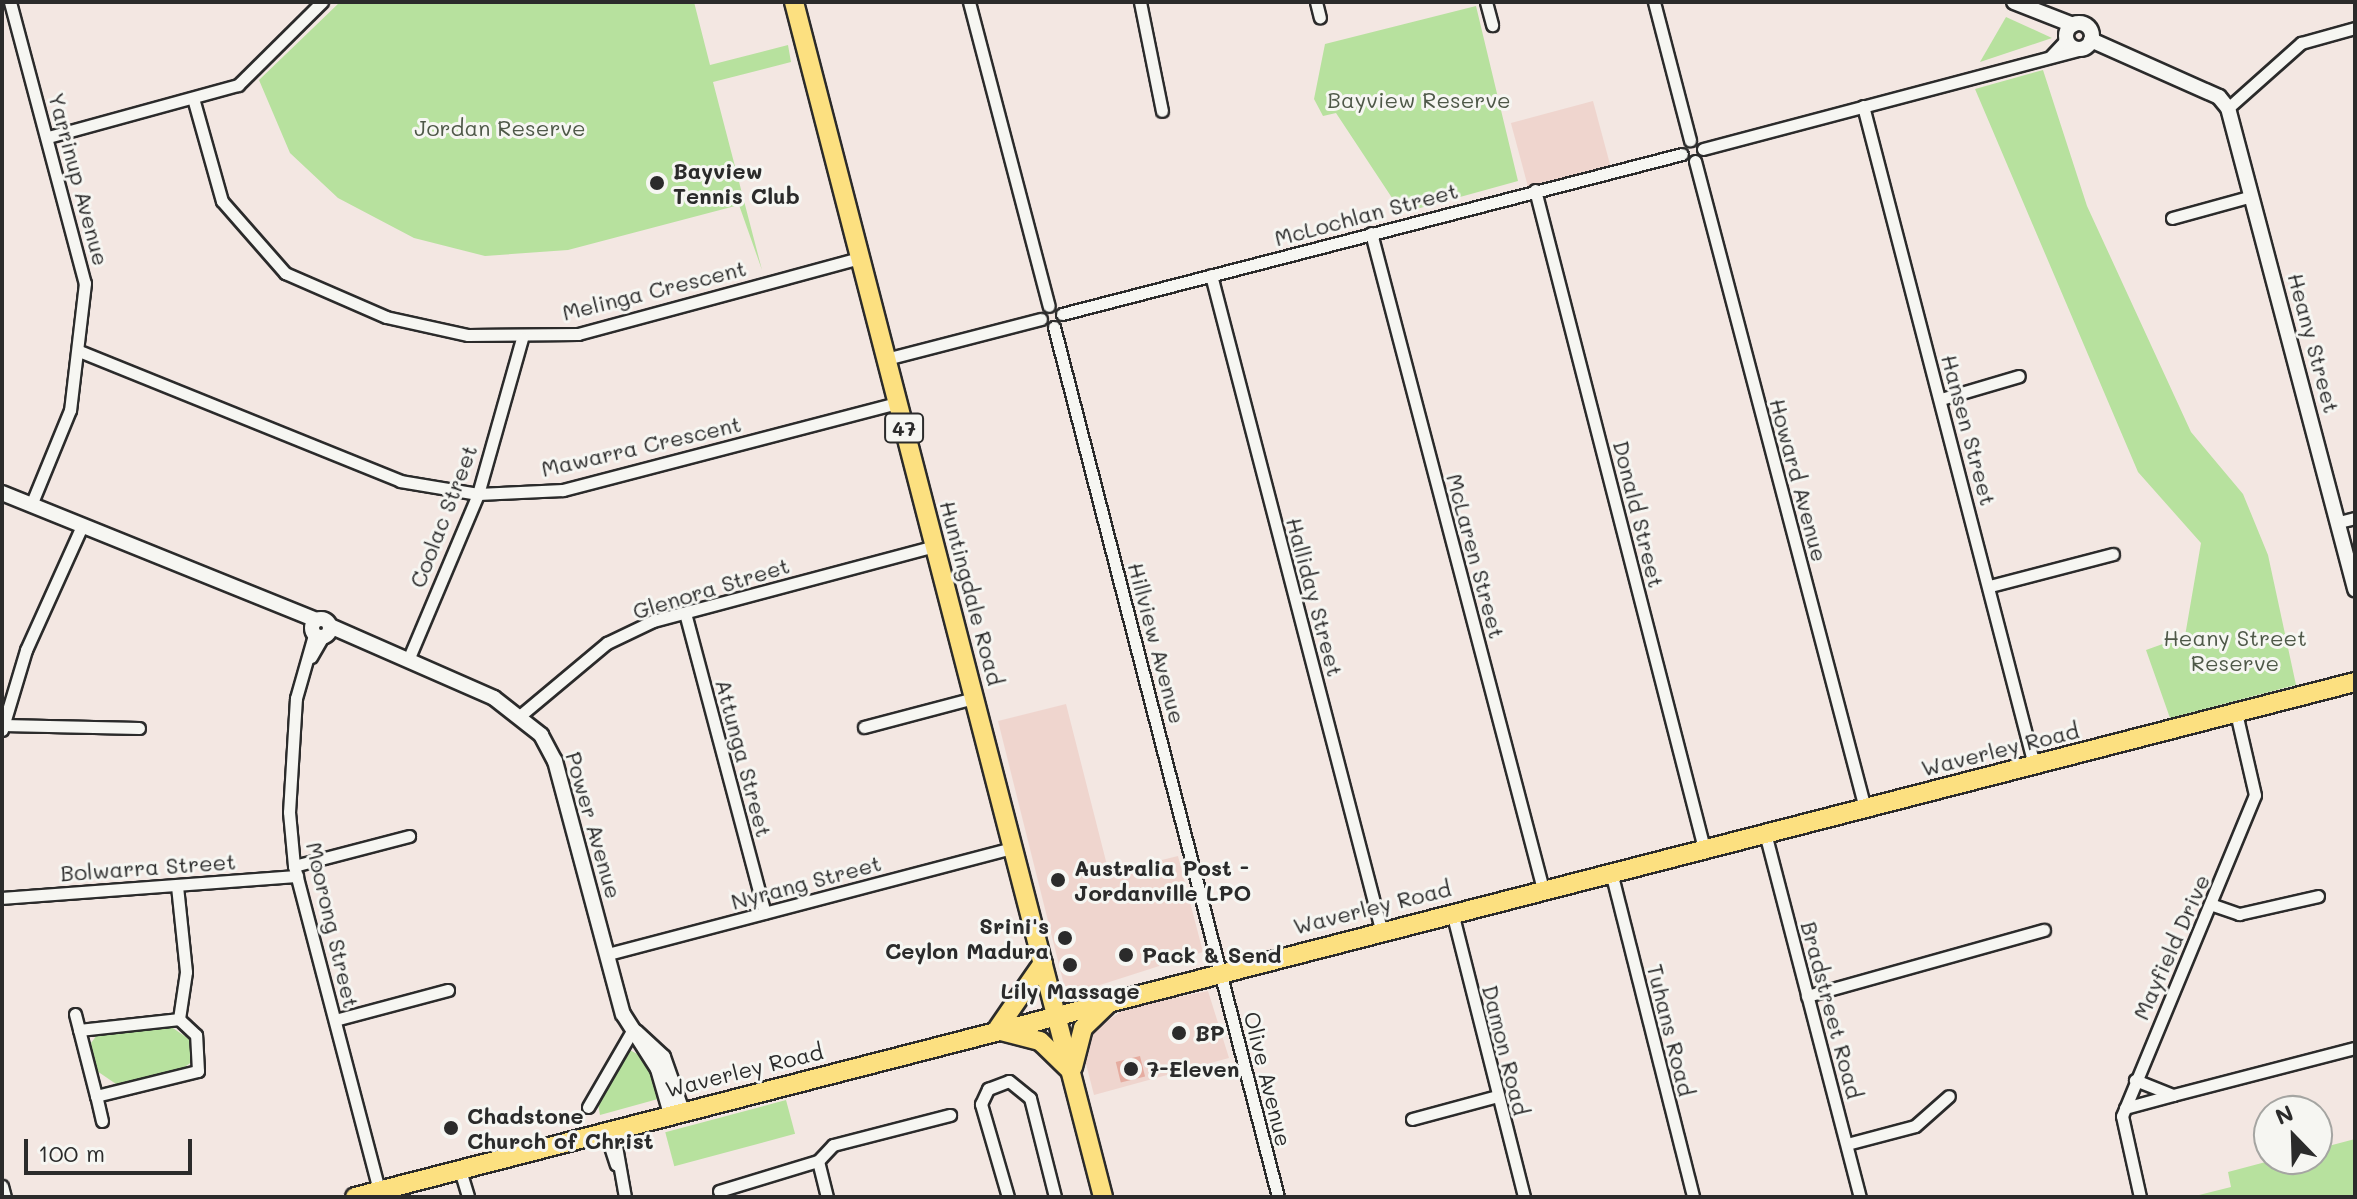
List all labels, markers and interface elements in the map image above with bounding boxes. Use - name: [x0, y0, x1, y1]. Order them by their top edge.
- park label: Bayview Reserve: [1327, 87, 1511, 113]
- street label: Yarrinup Avenue: [43, 90, 115, 268]
- park label: Jordan Reserve: [414, 115, 586, 141]
- place label: Bayview Tennis Club: [673, 157, 800, 208]
- marker: Bayview Tennis Club: [648, 174, 666, 192]
- street label: McLochlan Street: [1271, 177, 1461, 251]
- street label: Melinga Crescent: [559, 254, 749, 326]
- street label: Heany Street: [2283, 270, 2345, 416]
- street label: Hansen Street: [1936, 352, 2002, 508]
- street label: Howard Avenue: [1765, 396, 1833, 564]
- street label: Mawarra Crescent: [538, 410, 744, 482]
- road number: 47: [884, 412, 924, 444]
- street label: Donald Street: [1608, 438, 1670, 590]
- street label: Coolac Street: [404, 441, 482, 591]
- street label: McLaren Street: [1441, 471, 1511, 641]
- street label: Huntingdale Road: [935, 498, 1009, 688]
- street label: Halliday Street: [1281, 515, 1349, 679]
- street label: Glenora Street: [629, 552, 793, 624]
- street label: Hillview Avenue: [1123, 560, 1191, 726]
- park label: Heany Street Reserve: [2163, 624, 2307, 676]
- street label: Attunga Street: [710, 676, 778, 840]
- street label: Waverley Road: [1918, 717, 2082, 781]
- street label: Power Avenue: [560, 749, 628, 901]
- street label: Moorong Street: [301, 839, 365, 1011]
- street label: Bolwarra Street: [59, 848, 237, 886]
- street label: Nyrang Street: [728, 849, 884, 915]
- place label: Australia Post - Jordanville LPO: [1074, 854, 1251, 906]
- street label: Mayfield Drive: [2127, 870, 2215, 1024]
- marker: Australia Post - Jordanville LPO: [1049, 871, 1067, 889]
- street label: Waverley Road: [1290, 875, 1454, 939]
- place label: Srini's Ceylon Madura: [885, 912, 1049, 964]
- street label: Bradstreet Road: [1796, 918, 1868, 1102]
- marker: Srini's Ceylon Madura: [1056, 929, 1074, 947]
- place label: Pack & Send: [1142, 942, 1281, 968]
- marker: Pack & Send: [1117, 946, 1135, 964]
- marker: Lily Massage: [1061, 956, 1079, 974]
- street label: Tuhans Road: [1642, 961, 1700, 1099]
- place label: Lily Massage: [1000, 978, 1140, 1004]
- street label: Damon Road: [1477, 982, 1535, 1118]
- street label: Olive Avenue: [1238, 1009, 1298, 1149]
- place label: BP: [1195, 1020, 1225, 1046]
- marker: BP: [1170, 1024, 1188, 1042]
- street label: Waverley Road: [662, 1038, 826, 1102]
- place label: 7-Eleven: [1147, 1056, 1239, 1082]
- marker: 7-Eleven: [1122, 1060, 1140, 1078]
- north arrow: [2253, 1095, 2333, 1175]
- text: N: [2271, 1098, 2298, 1131]
- place label: Chadstone Church of Christ: [467, 1102, 654, 1154]
- marker: Chadstone Church of Christ: [442, 1119, 460, 1137]
- scale bar: [28, 1123, 196, 1173]
- text: 100 m: [38, 1137, 105, 1168]

